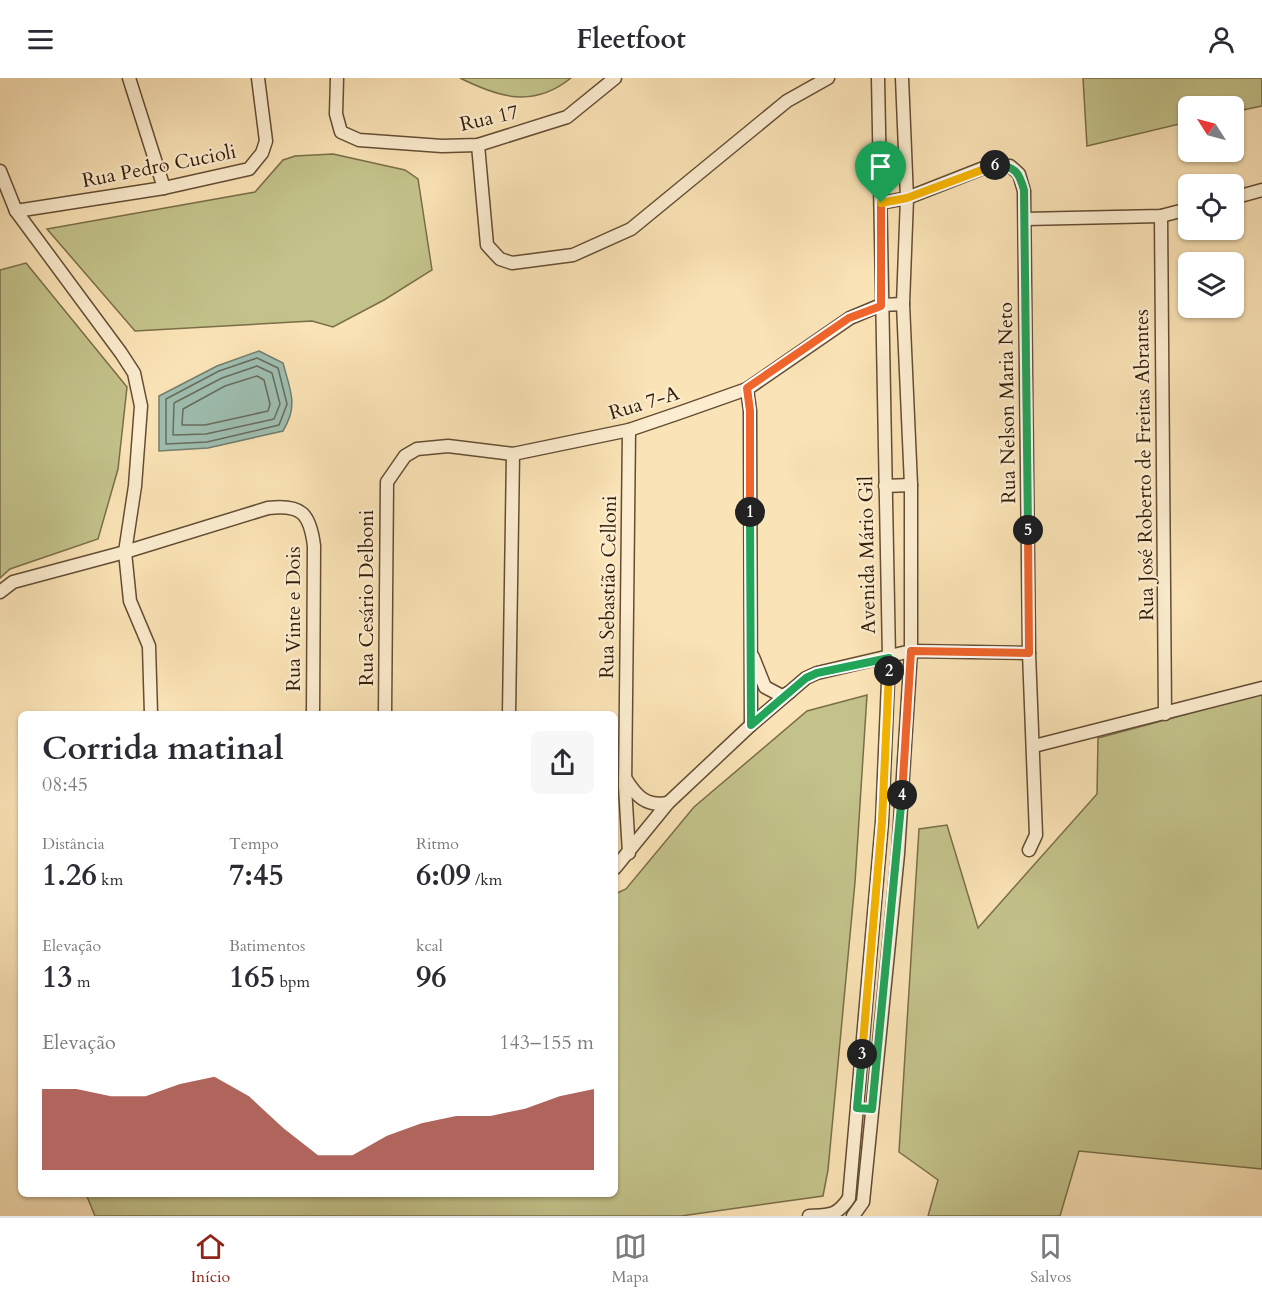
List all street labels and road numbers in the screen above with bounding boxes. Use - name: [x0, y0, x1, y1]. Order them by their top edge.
- street label: Rua 17: [457, 98, 521, 138]
- street label: Rua Pedro Cucioli: [80, 138, 239, 194]
- street label: Rua Nelson Maria Neto: [992, 302, 1022, 504]
- street label: Rua José Roberto de Freitas Abrantes: [1128, 309, 1160, 621]
- street label: Rua 7-A: [606, 379, 683, 426]
- street label: Avenida Mário Gil: [852, 476, 882, 634]
- street label: Rua Sebastião Celloni: [593, 495, 623, 679]
- street label: Rua Cesário Delboni: [353, 509, 380, 686]
- street label: Rua Vinte e Dois: [280, 546, 307, 692]

